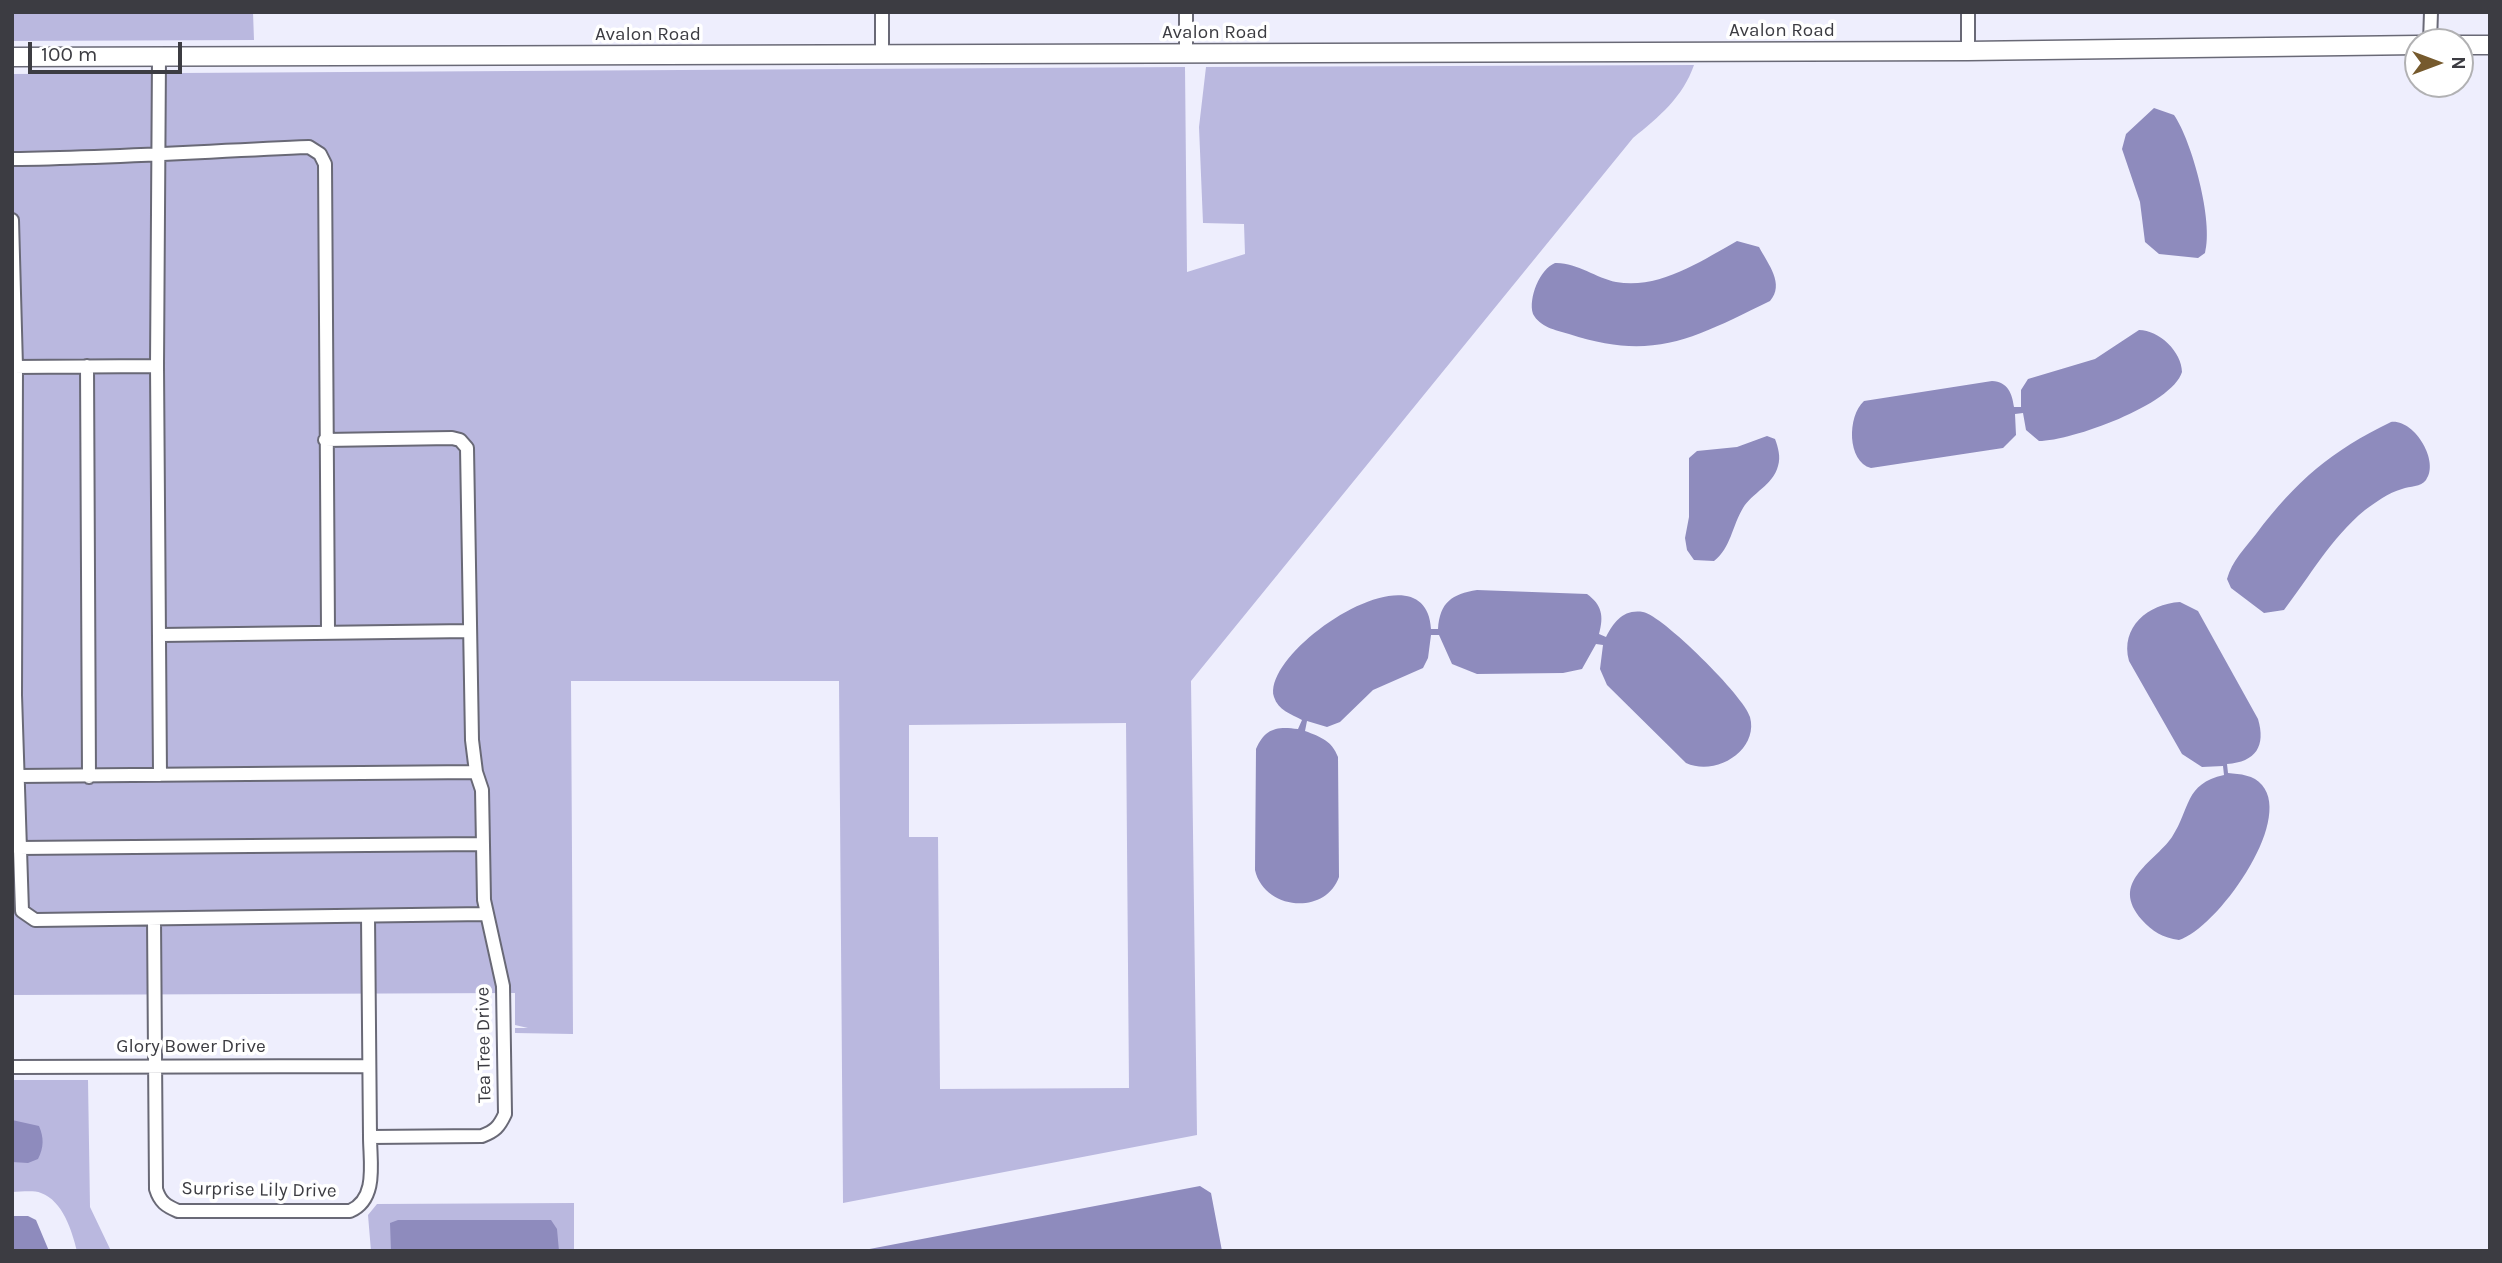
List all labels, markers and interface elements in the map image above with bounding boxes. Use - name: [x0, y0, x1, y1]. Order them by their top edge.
- street label: Avalon Road: [1729, 20, 1835, 42]
- street label: Avalon Road: [1162, 22, 1268, 44]
- street label: Avalon Road: [595, 24, 701, 46]
- scale bar: [32, 28, 186, 72]
- north arrow: [2404, 28, 2474, 98]
- text: 100 m: [41, 42, 98, 66]
- text: N: [2447, 56, 2469, 70]
- street label: Tea Tree Drive: [472, 987, 496, 1103]
- street label: Glory Bower Drive: [116, 1036, 266, 1058]
- street label: Surprise Lily Drive: [181, 1177, 337, 1203]

